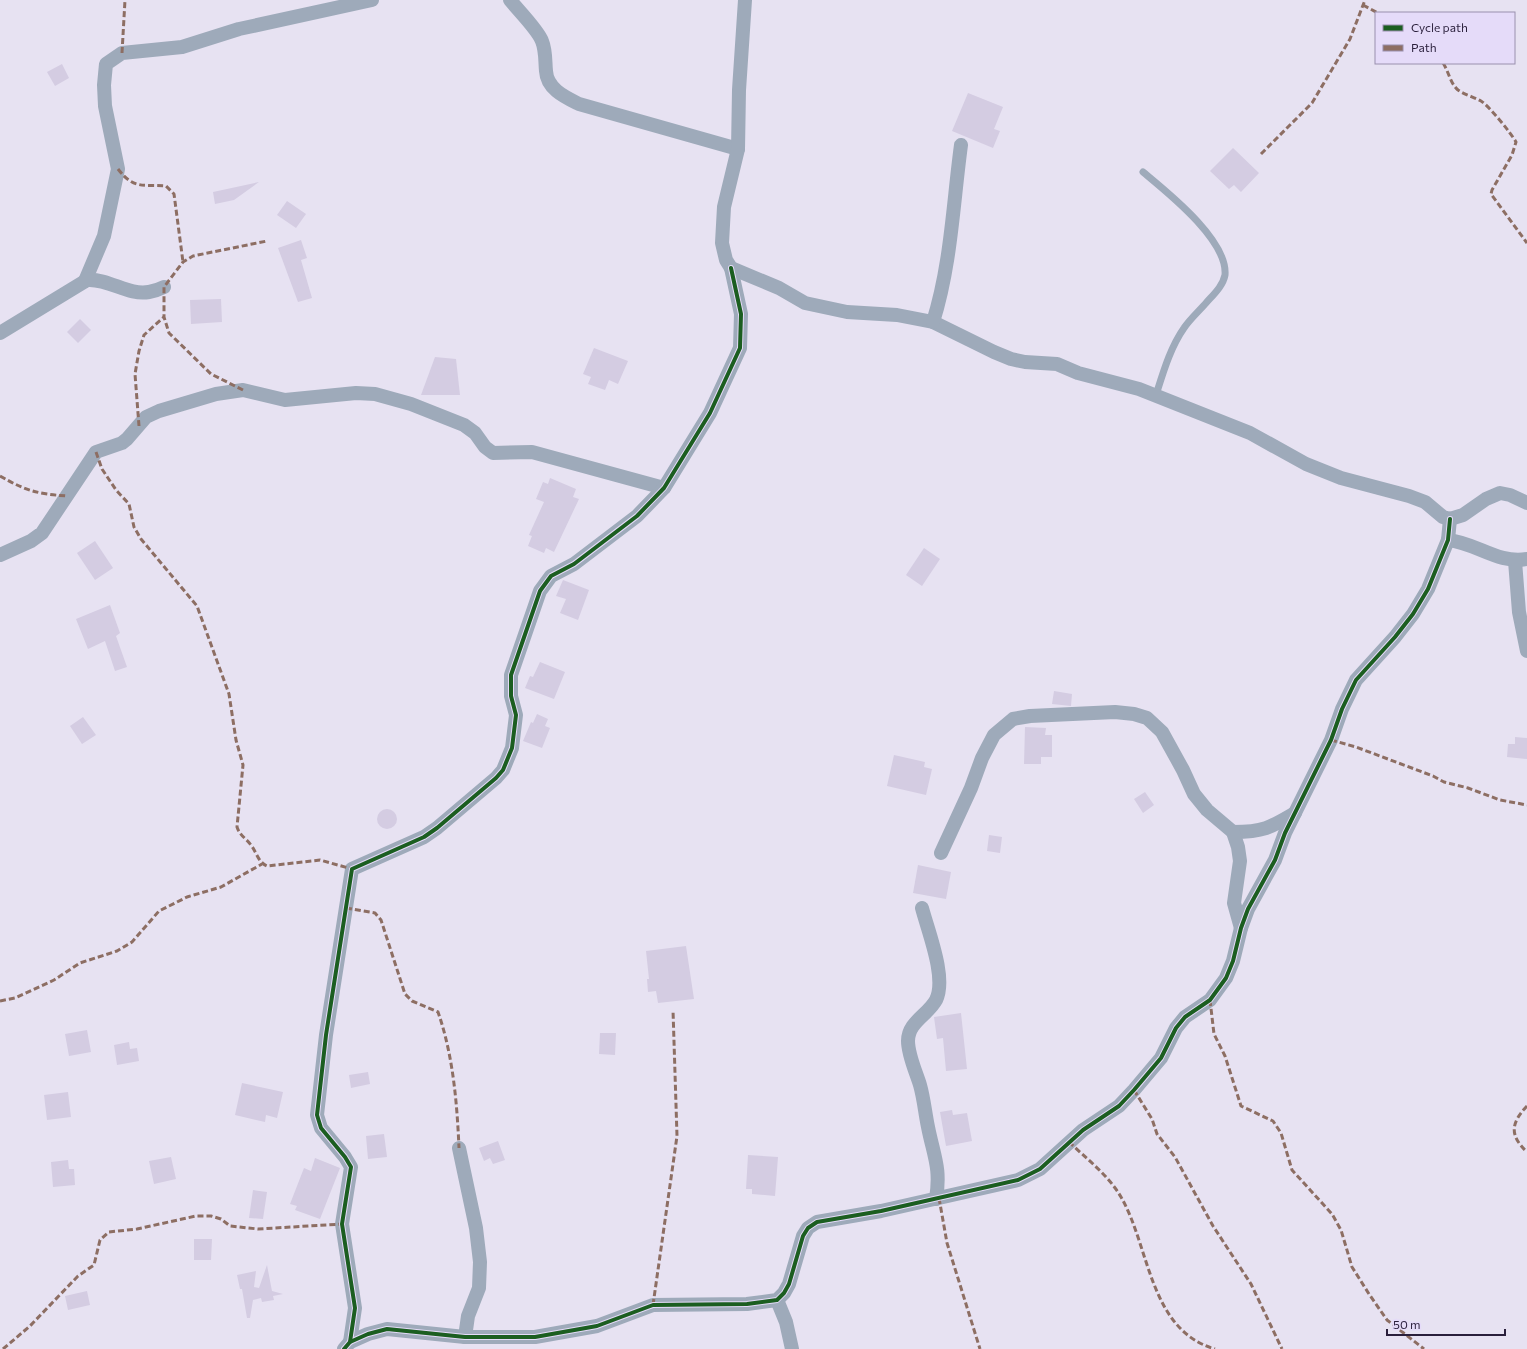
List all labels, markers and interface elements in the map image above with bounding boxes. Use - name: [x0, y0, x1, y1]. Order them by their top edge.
- legend: [1375, 12, 1515, 64]
- text: Cycle path: [1411, 20, 1468, 34]
- text: Path: [1411, 40, 1437, 54]
- scale bar: [1387, 1311, 1505, 1337]
- text: 50 m: [1393, 1317, 1421, 1331]

